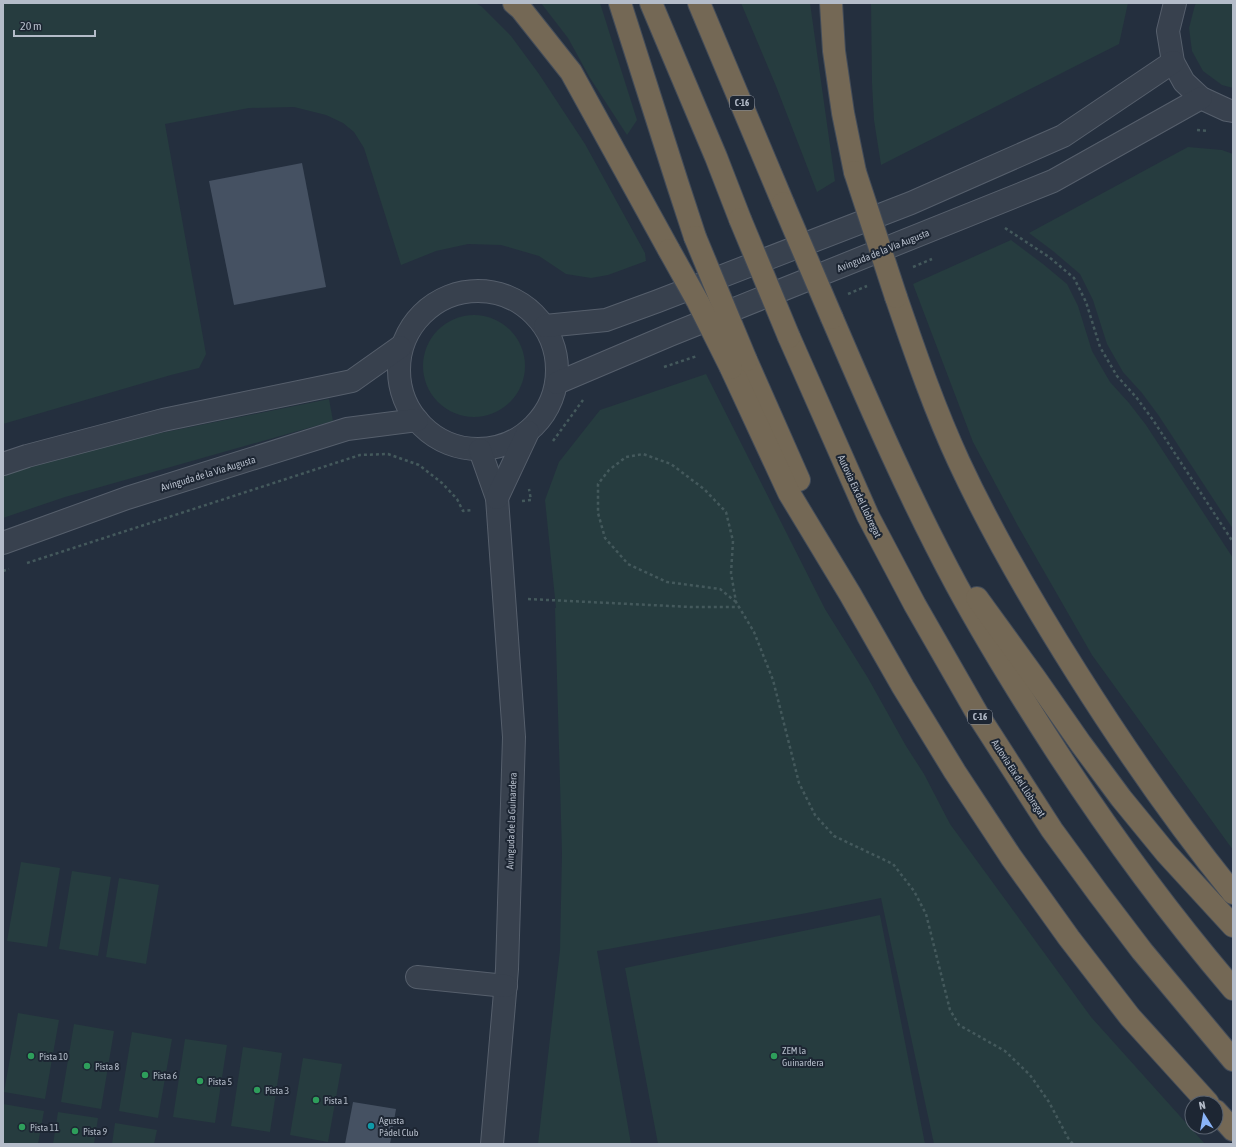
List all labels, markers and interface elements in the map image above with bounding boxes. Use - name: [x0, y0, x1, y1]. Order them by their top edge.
- scale bar: [14, 12, 95, 38]
- text: 20 m: [20, 19, 42, 33]
- road number: C-16: [730, 96, 754, 110]
- street label: Avinguda de la Via Augusta: [835, 227, 931, 274]
- street label: Autovia Eix del Llobregat: [836, 453, 884, 539]
- street label: Avinguda de la Via Augusta: [159, 454, 257, 493]
- road number: C-16: [968, 710, 992, 724]
- street label: Autovia Eix del Llobregat: [990, 738, 1048, 819]
- street label: Avinguda de la Guinardera: [504, 772, 519, 870]
- place label: ZEM la Guinardera: [782, 1045, 824, 1068]
- marker: Pista 10: [26, 1051, 36, 1061]
- place label: Pista 10: [39, 1051, 68, 1062]
- marker: ZEM la Guinardera: [769, 1051, 779, 1061]
- marker: Pista 8: [82, 1061, 92, 1071]
- place label: Pista 8: [95, 1061, 119, 1072]
- marker: Pista 6: [140, 1070, 150, 1080]
- place label: Pista 6: [153, 1070, 177, 1081]
- marker: Pista 5: [195, 1076, 205, 1086]
- place label: Pista 5: [208, 1076, 232, 1087]
- marker: Pista 3: [252, 1085, 262, 1095]
- place label: Pista 3: [265, 1085, 289, 1096]
- marker: Pista 1: [311, 1095, 321, 1105]
- place label: Pista 1: [324, 1095, 348, 1106]
- north arrow: [1184, 1095, 1224, 1135]
- text: N: [1198, 1099, 1206, 1112]
- place label: Agusta Pádel Club: [379, 1115, 419, 1138]
- marker: Agusta Pádel Club: [366, 1121, 376, 1131]
- marker: Pista 11: [17, 1122, 27, 1132]
- place label: Pista 11: [30, 1122, 59, 1133]
- marker: Pista 9: [70, 1126, 80, 1136]
- place label: Pista 9: [83, 1126, 107, 1137]

